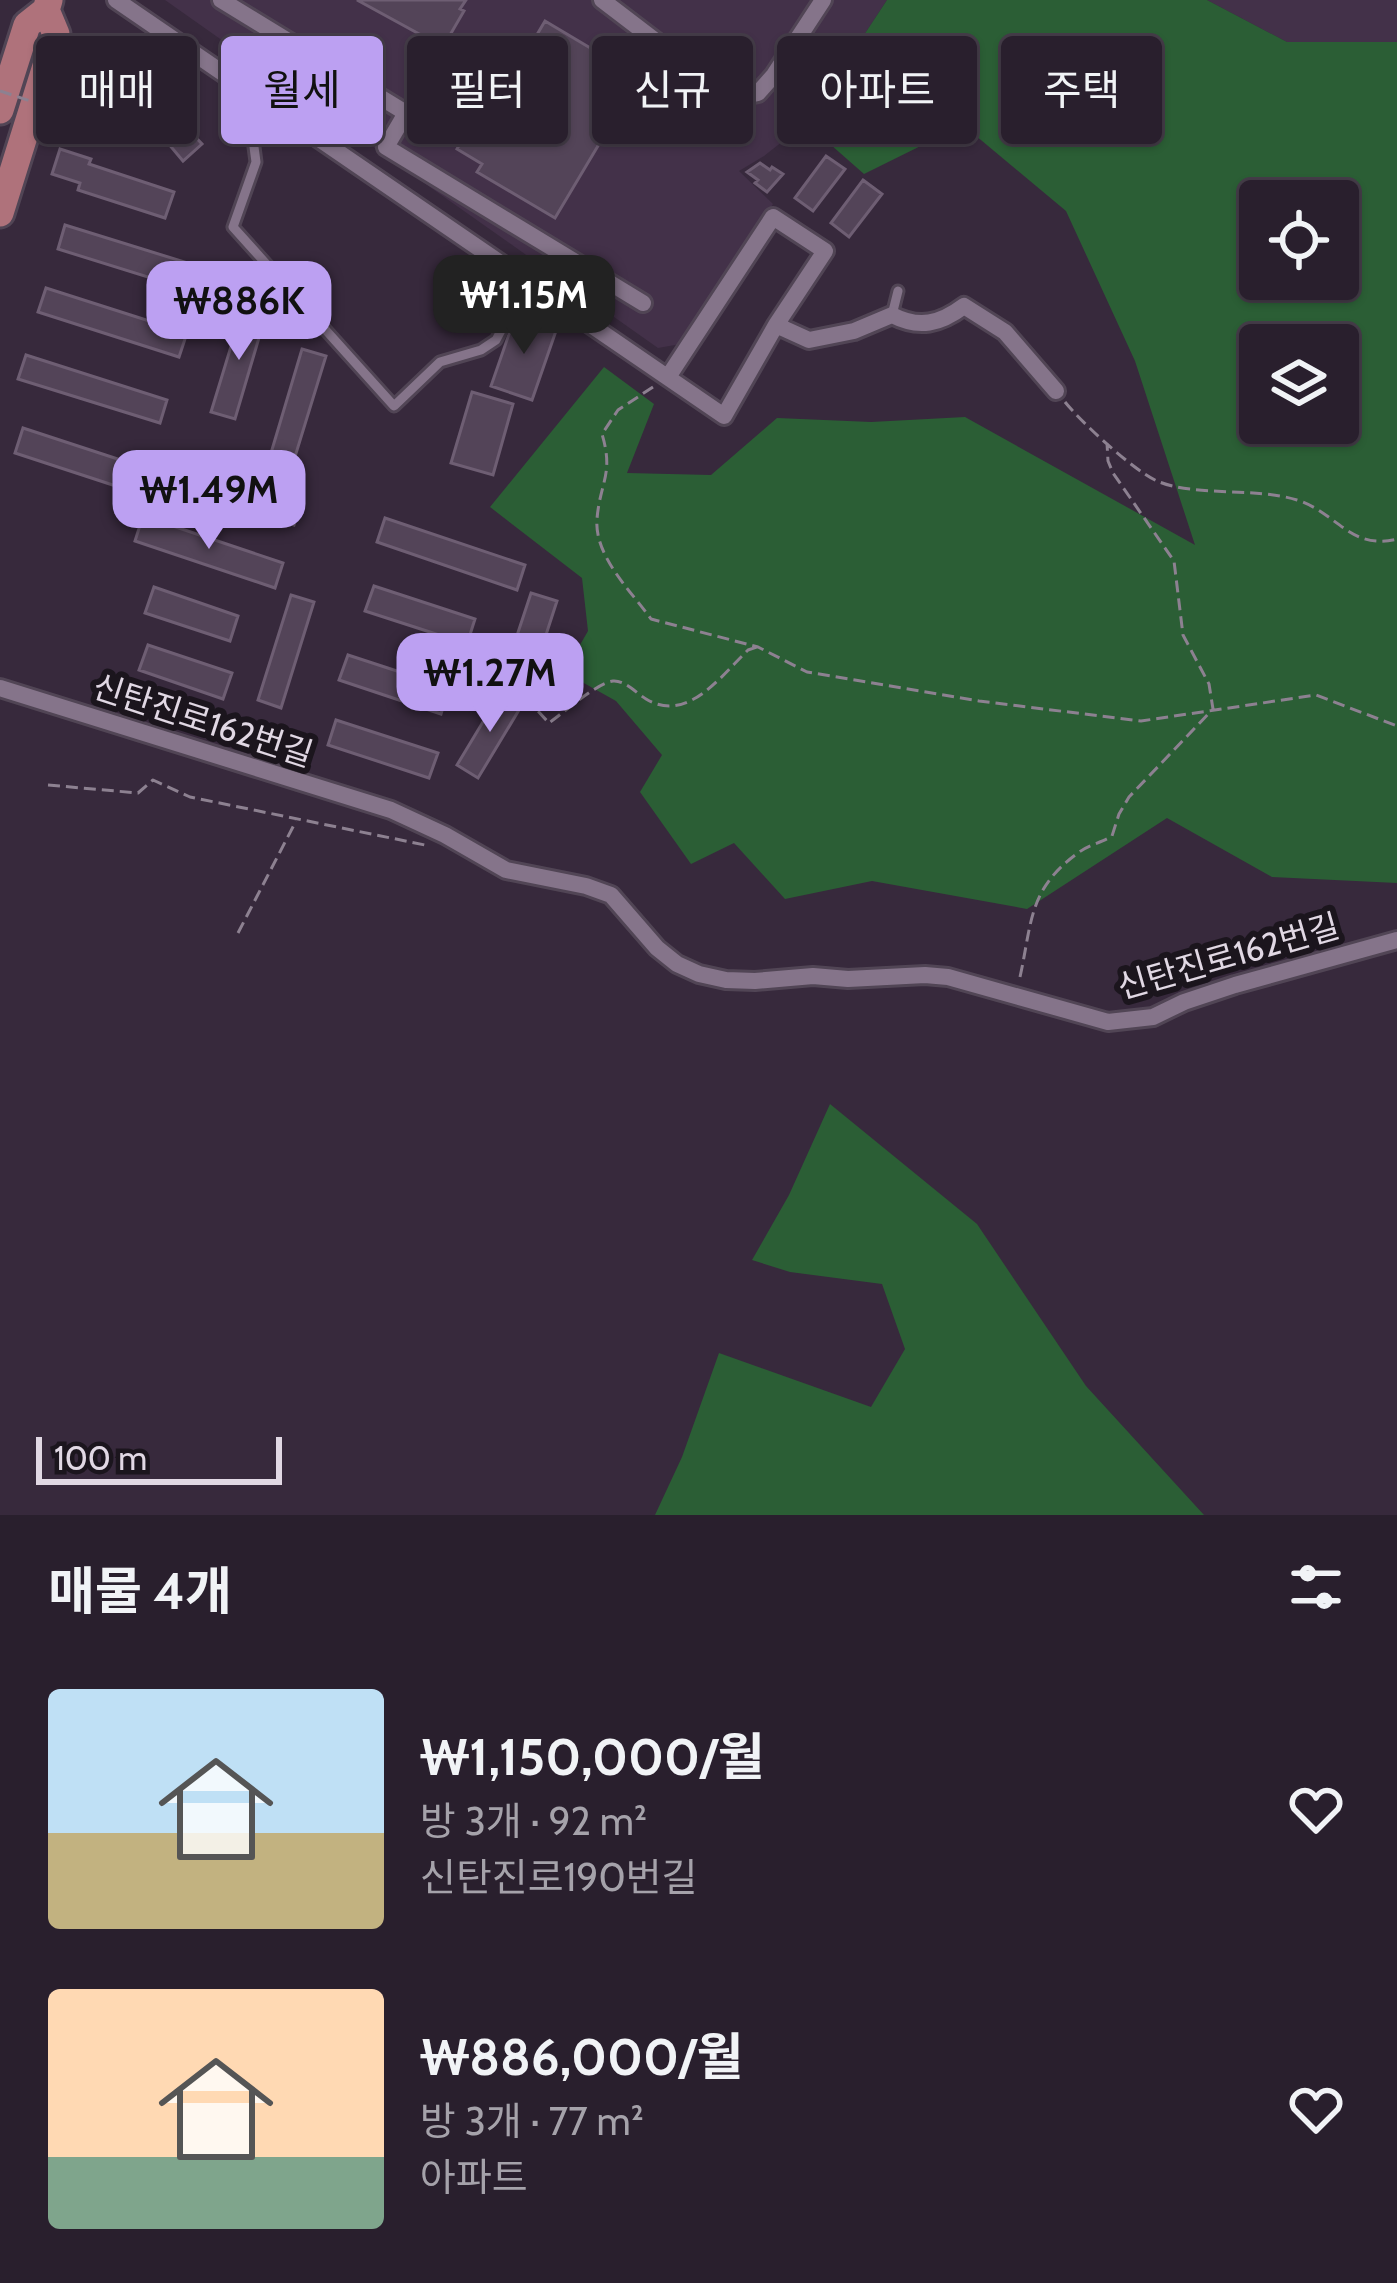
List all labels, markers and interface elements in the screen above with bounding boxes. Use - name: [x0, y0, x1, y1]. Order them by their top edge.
- chip: 매매: [36, 36, 197, 144]
- chip: 월세: [221, 36, 383, 144]
- chip: 필터: [407, 36, 568, 144]
- chip: 신규: [592, 36, 753, 144]
- chip: 아파트: [777, 36, 977, 144]
- chip: 주택: [1001, 36, 1162, 144]
- map controls: [1239, 180, 1359, 444]
- button: locate: [1239, 180, 1359, 300]
- pin: ₩1.15M: [426, 255, 622, 357]
- pin: ₩886K: [155, 261, 323, 363]
- text: ₩1.15M: [460, 270, 588, 318]
- text: ₩886K: [173, 276, 305, 324]
- button: layers: [1239, 324, 1359, 444]
- pin: ₩1.49M: [111, 450, 307, 552]
- text: ₩1.49M: [140, 465, 279, 513]
- pin: ₩1.27M: [392, 633, 588, 735]
- text: ₩1.27M: [424, 648, 557, 696]
- street label: 신탄진로162번길: [88, 666, 318, 774]
- street label: 신탄진로162번길: [1112, 905, 1344, 1007]
- scale bar: [36, 1431, 282, 1484]
- text: 100 m: [54, 1438, 147, 1478]
- icon: filters: [1283, 1554, 1349, 1620]
- text: 매물 4개: [48, 1560, 232, 1622]
- text: ₩1,150,000/월: [420, 1726, 765, 1788]
- icon: home: [144, 1737, 288, 1881]
- icon: heart: [1283, 1776, 1349, 1842]
- text: 방 3개 · 92 m²: [420, 1797, 647, 1845]
- text: 신탄진로190번길: [420, 1853, 697, 1901]
- text: ₩886,000/월: [420, 2026, 744, 2088]
- icon: home: [144, 2037, 288, 2181]
- icon: heart: [1283, 2076, 1349, 2142]
- text: 방 3개 · 77 m²: [420, 2097, 644, 2145]
- text: 아파트: [420, 2153, 528, 2201]

